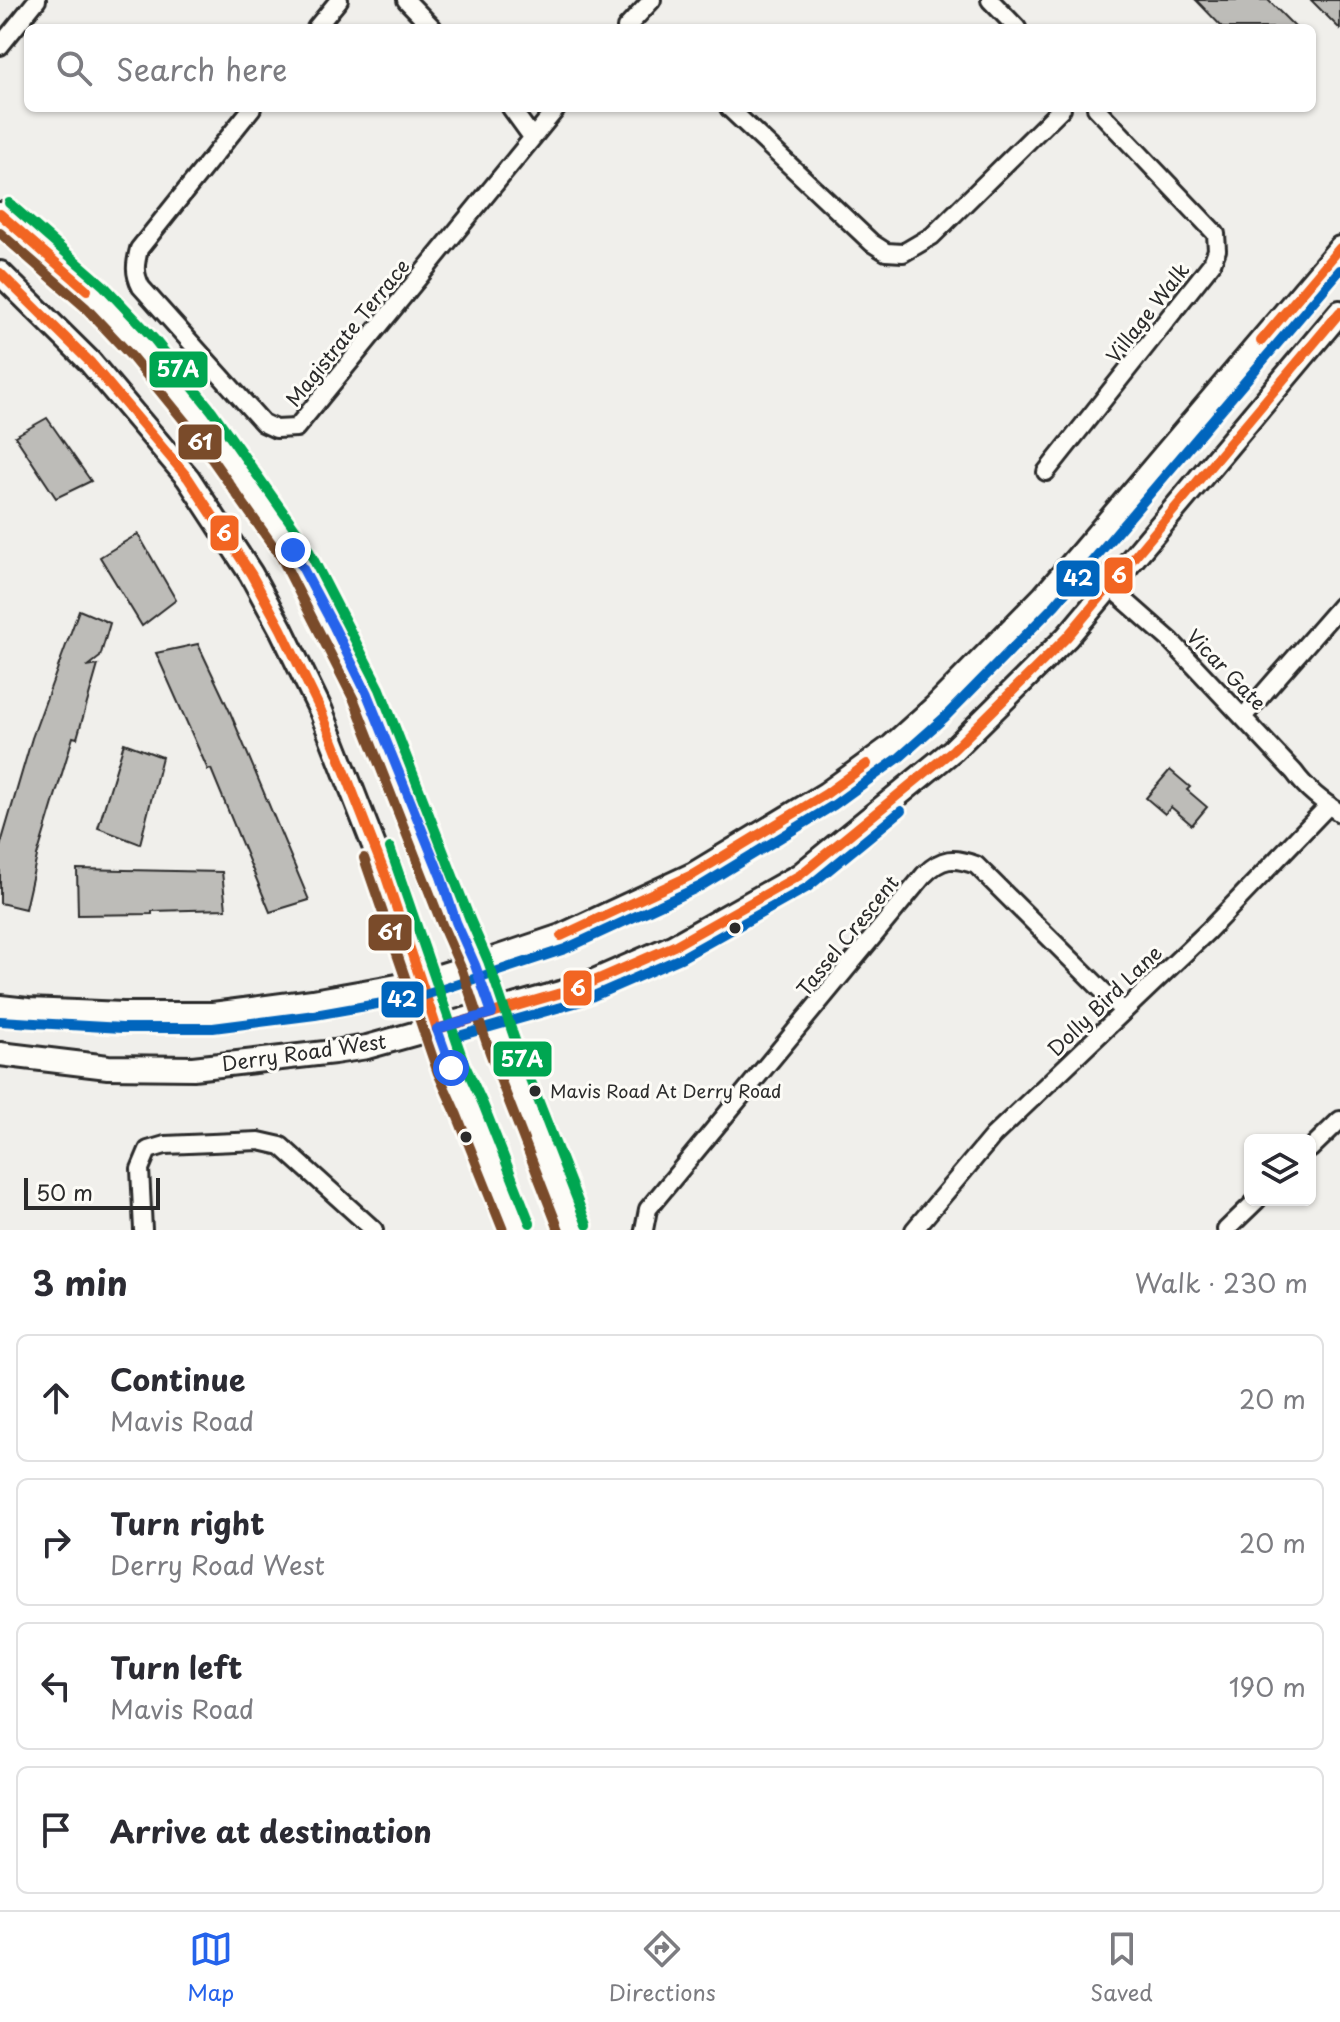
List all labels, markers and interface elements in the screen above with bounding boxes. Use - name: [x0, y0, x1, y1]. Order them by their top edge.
- search box: [24, 24, 1316, 112]
- icon: search: [52, 46, 96, 90]
- text: Search here: [116, 46, 288, 91]
- street label: Magistrate Terrace: [278, 252, 416, 413]
- street label: Village Walk: [1098, 256, 1196, 369]
- line badge: 57A: [148, 350, 209, 389]
- text: 57A: [157, 351, 200, 384]
- line badge: 61: [177, 423, 223, 461]
- text: 61: [187, 424, 213, 457]
- line badge: 6: [209, 514, 240, 552]
- text: 6: [216, 515, 232, 548]
- route end: [275, 532, 311, 568]
- line badge: 6: [1103, 556, 1134, 595]
- text: 6: [1111, 557, 1127, 590]
- line badge: 42: [1055, 559, 1101, 598]
- text: 42: [1063, 560, 1093, 593]
- street label: Vicar Gate: [1180, 622, 1273, 717]
- street label: Tassel Crescent: [789, 868, 906, 1002]
- line badge: 61: [367, 913, 413, 952]
- text: 61: [377, 914, 403, 947]
- unlabelled marker: [727, 920, 743, 936]
- street label: Dolly Bird Lane: [1040, 938, 1169, 1063]
- line badge: 6: [562, 969, 593, 1007]
- text: 6: [570, 970, 586, 1003]
- line badge: 42: [380, 980, 425, 1019]
- text: 42: [387, 981, 417, 1014]
- street label: Derry Road West: [220, 1026, 388, 1078]
- line badge: 57A: [492, 1040, 553, 1078]
- text: 57A: [501, 1041, 544, 1074]
- route start: [433, 1050, 469, 1086]
- place label: Mavis Road At Derry Road: [550, 1077, 782, 1104]
- marker: Mavis Road At Derry Road: [527, 1083, 543, 1099]
- unlabelled marker: [458, 1129, 474, 1145]
- map controls: [1244, 1134, 1316, 1206]
- button: layers: [1244, 1134, 1316, 1206]
- scale bar: [24, 1174, 160, 1210]
- text: 50 m: [36, 1175, 93, 1208]
- text: 3 min: [32, 1256, 128, 1308]
- text: Walk · 230 m: [1135, 1263, 1308, 1302]
- text: Continue: [110, 1356, 245, 1401]
- icon: ahead: [34, 1376, 78, 1420]
- text: 20 m: [1239, 1379, 1306, 1418]
- text: Mavis Road: [110, 1401, 254, 1440]
- text: Turn right: [110, 1500, 265, 1545]
- icon: right: [34, 1520, 78, 1564]
- text: 20 m: [1239, 1523, 1306, 1562]
- text: Derry Road West: [110, 1545, 325, 1584]
- text: Turn left: [110, 1644, 242, 1689]
- icon: left: [34, 1664, 78, 1708]
- text: 190 m: [1229, 1667, 1306, 1706]
- text: Mavis Road: [110, 1689, 254, 1728]
- icon: arrive: [34, 1808, 78, 1852]
- text: Arrive at destination: [110, 1808, 432, 1853]
- tab: Map: [187, 1927, 234, 2008]
- tab: Directions: [609, 1927, 716, 2008]
- tab: Saved: [1090, 1927, 1153, 2008]

